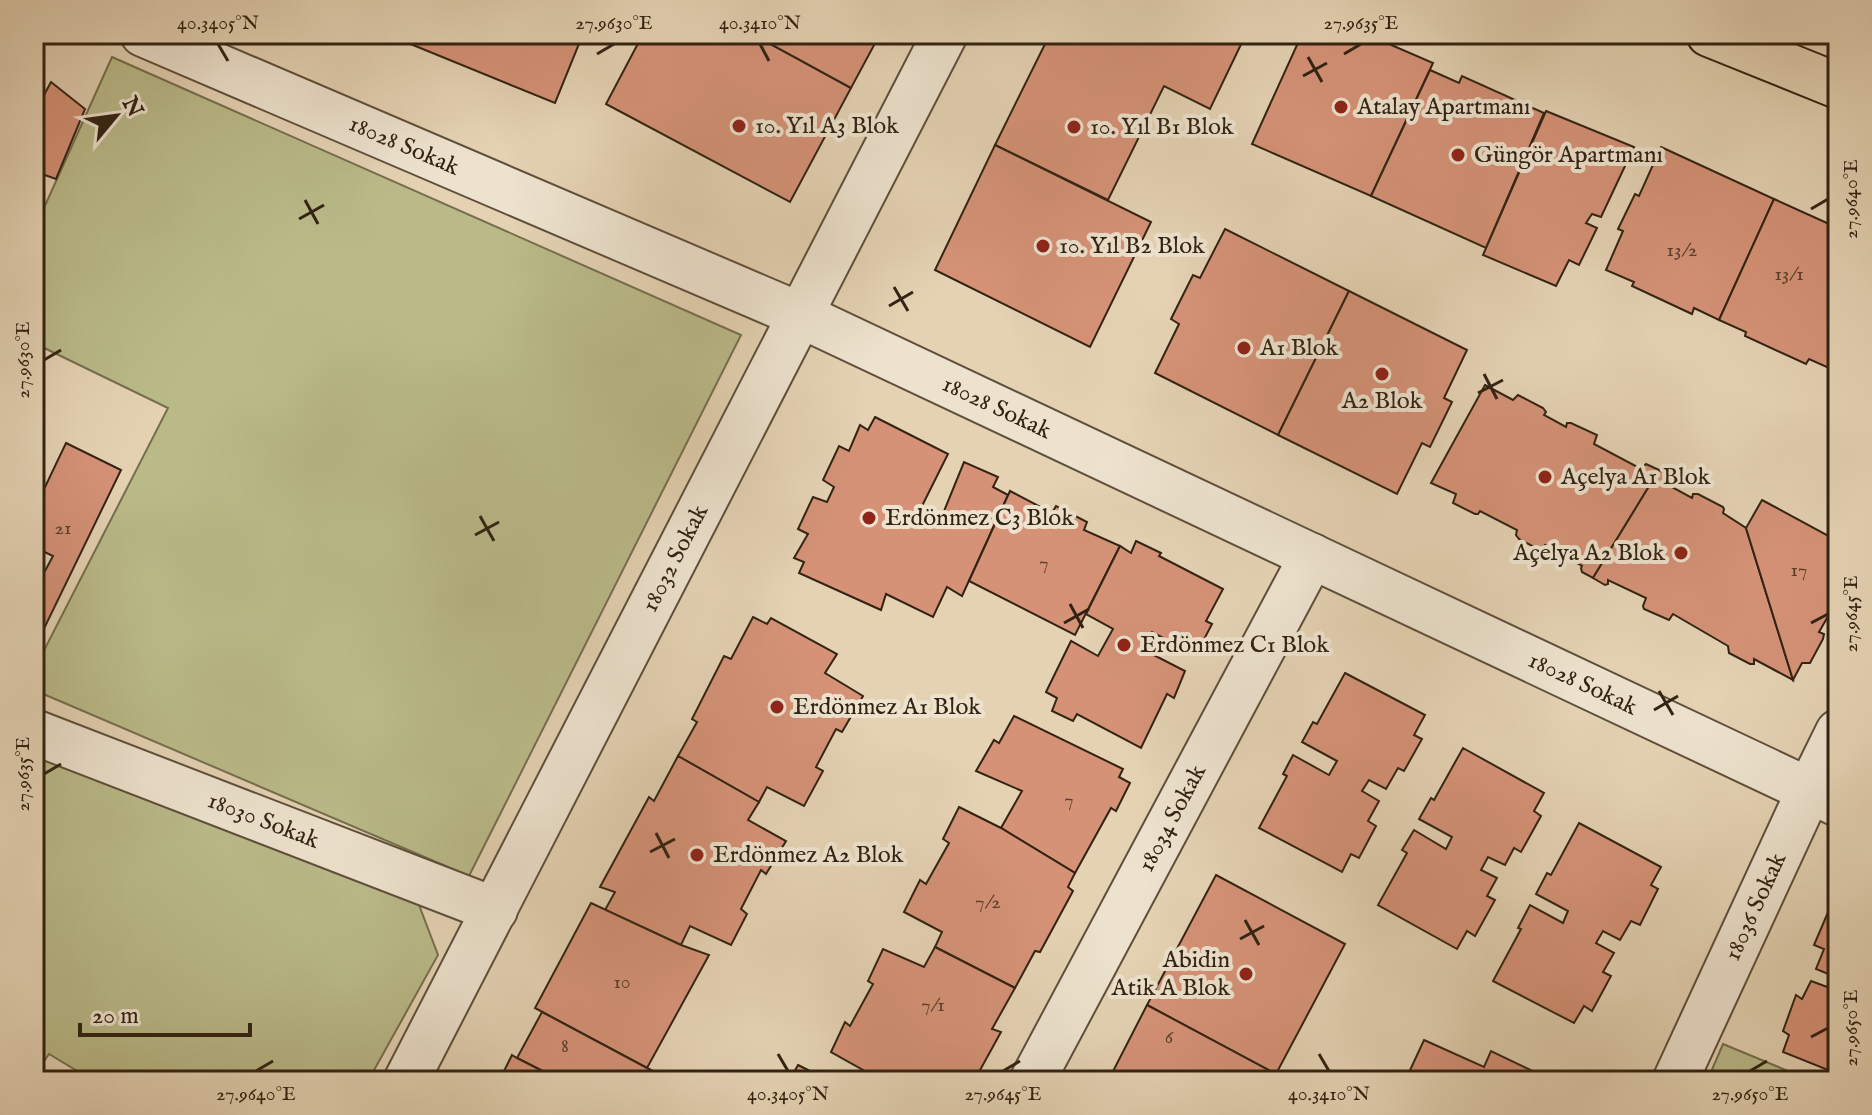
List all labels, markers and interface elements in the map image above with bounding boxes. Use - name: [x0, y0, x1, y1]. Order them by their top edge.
- text: 40.3405°N: [177, 11, 259, 36]
- text: 27.9630°E: [575, 11, 653, 36]
- text: 40.3410°N: [719, 11, 801, 36]
- text: 27.9635°E: [1324, 11, 1399, 36]
- north arrow: [76, 76, 156, 156]
- text: N: [114, 91, 149, 122]
- place label: Atalay Apartmanı: [1356, 92, 1530, 123]
- marker: Atalay Apartmanı: [1332, 98, 1350, 116]
- street label: 18028 Sokak: [344, 108, 464, 183]
- place label: 10. Yıl A3 Blok: [755, 111, 899, 142]
- place label: 10. Yıl B1 Blok: [1090, 112, 1234, 143]
- marker: 10. Yıl A3 Blok: [730, 117, 748, 135]
- marker: 10. Yıl B1 Blok: [1065, 118, 1083, 136]
- place label: Güngör Apartmanı: [1474, 140, 1663, 171]
- marker: Güngör Apartmanı: [1449, 146, 1467, 164]
- text: 27.9640°E: [1839, 159, 1864, 239]
- place label: 10. Yıl B2 Blok: [1059, 231, 1205, 262]
- marker: 10. Yıl B2 Blok: [1034, 237, 1052, 255]
- house number: 13/2: [1667, 238, 1698, 263]
- house number: 13/1: [1774, 262, 1804, 287]
- text: 27.9630°E: [11, 321, 36, 399]
- place label: A1 Blok: [1259, 333, 1339, 364]
- marker: A1 Blok: [1235, 339, 1253, 357]
- marker: A2 Blok: [1373, 365, 1391, 383]
- street label: 18028 Sokak: [937, 369, 1057, 447]
- place label: A2 Blok: [1341, 386, 1423, 417]
- place label: Açelya A1 Blok: [1560, 462, 1711, 493]
- marker: Açelya A1 Blok: [1536, 468, 1554, 486]
- street label: 18032 Sokak: [635, 499, 716, 617]
- place label: Erdönmez C3 Blok: [885, 503, 1074, 534]
- marker: Erdönmez C3 Blok: [860, 509, 878, 527]
- house number: 21: [55, 516, 71, 541]
- place label: Açelya A2 Blok: [1512, 538, 1665, 569]
- marker: Açelya A2 Blok: [1672, 544, 1690, 562]
- house number: 7: [1039, 551, 1049, 576]
- house number: 17: [1791, 558, 1807, 583]
- text: 27.9645°E: [1839, 575, 1864, 653]
- place label: Erdönmez C1 Blok: [1140, 630, 1329, 661]
- marker: Erdönmez C1 Blok: [1115, 636, 1133, 654]
- street label: 18028 Sokak: [1523, 645, 1643, 723]
- place label: Erdönmez A1 Blok: [793, 692, 981, 723]
- marker: Erdönmez A1 Blok: [768, 698, 786, 716]
- text: 27.9635°E: [11, 736, 36, 811]
- street label: 18034 Sokak: [1131, 759, 1214, 877]
- street label: 18030 Sokak: [203, 785, 324, 856]
- house number: 7: [1064, 788, 1074, 813]
- place label: Erdönmez A2 Blok: [713, 840, 904, 871]
- marker: Erdönmez A2 Blok: [688, 846, 706, 864]
- street label: 18036 Sokak: [1717, 848, 1794, 966]
- house number: 7/2: [975, 890, 1001, 915]
- place label: Abidin Atik A Blok: [1111, 945, 1230, 1004]
- marker: Abidin Atik A Blok: [1237, 965, 1255, 983]
- house number: 10: [613, 970, 631, 995]
- scale bar: [80, 987, 250, 1037]
- text: 27.9650°E: [1839, 989, 1864, 1067]
- house number: 7/1: [921, 993, 945, 1018]
- text: 20 m: [92, 1001, 139, 1032]
- house number: 6: [1165, 1025, 1174, 1050]
- house number: 8: [561, 1034, 569, 1059]
- text: 27.9640°E: [216, 1082, 296, 1107]
- text: 40.3405°N: [747, 1082, 829, 1107]
- text: 27.9645°E: [964, 1082, 1042, 1107]
- text: 40.3410°N: [1288, 1082, 1370, 1107]
- text: 27.9650°E: [1711, 1082, 1789, 1107]

